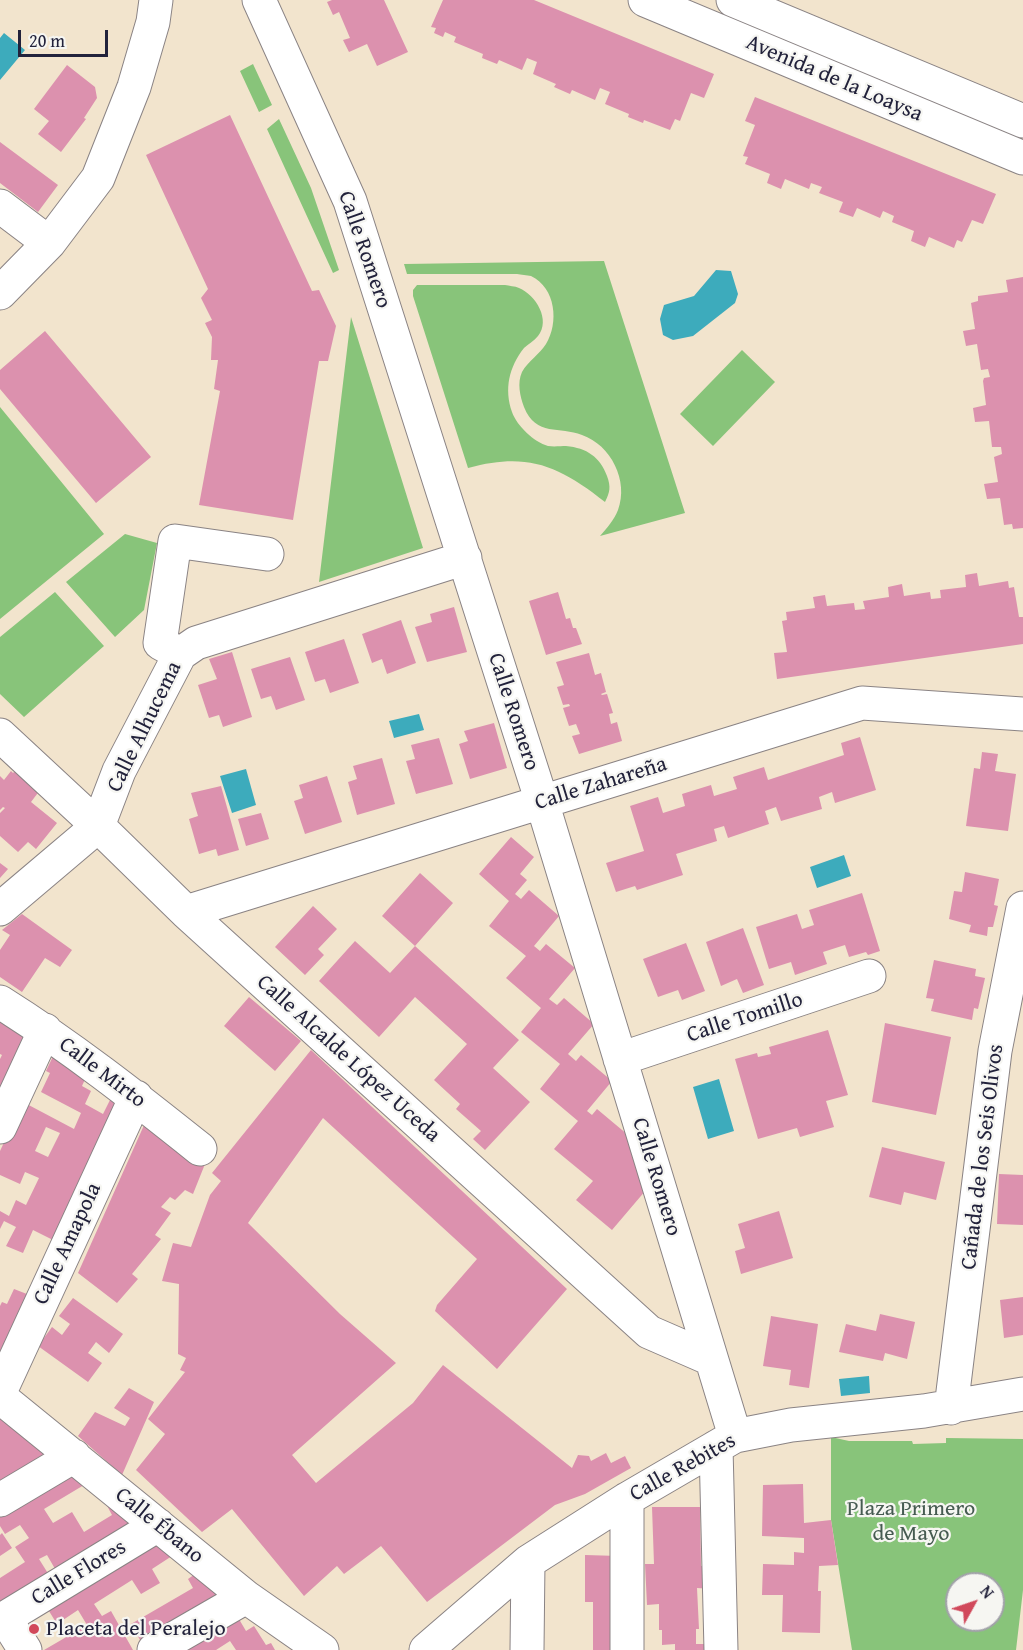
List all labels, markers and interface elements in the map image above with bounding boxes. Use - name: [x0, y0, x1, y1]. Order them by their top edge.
- scale bar: [21, 18, 111, 56]
- text: 20 m: [29, 27, 65, 54]
- street label: Avenida de la Loaysa: [742, 30, 926, 128]
- street label: Calle Romero: [332, 188, 396, 312]
- street label: Calle Romero: [482, 650, 544, 774]
- street label: Calle Alhucema: [102, 657, 188, 797]
- street label: Calle Zahareña: [532, 751, 670, 817]
- street label: Calle Alcalde López Uceda: [251, 970, 445, 1148]
- street label: Calle Tomillo: [684, 987, 806, 1049]
- street label: Calle Mirto: [53, 1032, 151, 1114]
- street label: Cañada de los Seis Olivos: [956, 1043, 1010, 1271]
- street label: Calle Romero: [626, 1115, 686, 1239]
- street label: Calle Amapola: [28, 1179, 108, 1309]
- street label: Calle Rebites: [625, 1428, 741, 1508]
- street label: Calle Ébano: [109, 1482, 209, 1570]
- park label: Plaza Primero de Mayo: [847, 1496, 975, 1548]
- street label: Calle Flores: [27, 1534, 131, 1612]
- north arrow: [945, 1572, 1005, 1632]
- text: N: [975, 1580, 1000, 1604]
- place label: Placeta del Peralejo: [46, 1616, 226, 1642]
- marker: Placeta del Peralejo: [27, 1622, 41, 1636]

